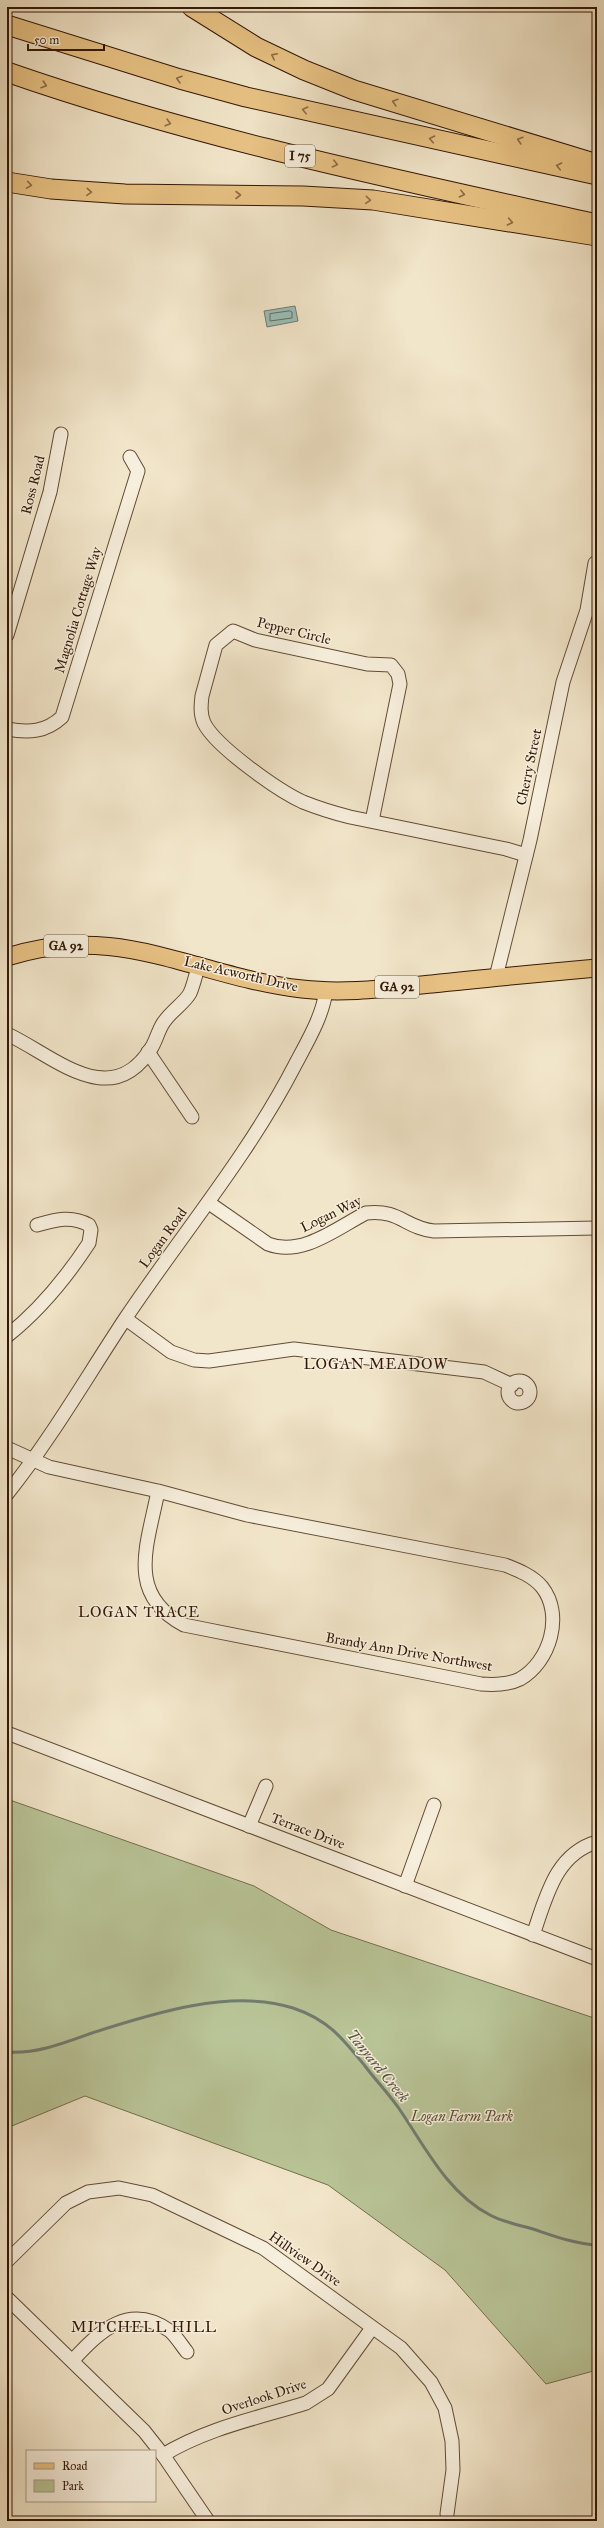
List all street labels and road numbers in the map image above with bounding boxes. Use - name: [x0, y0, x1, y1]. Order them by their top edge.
- road number: I 75: [285, 145, 315, 167]
- street label: Ross Road: [18, 454, 48, 516]
- street label: Magnolia Cottage Way: [51, 544, 105, 675]
- street label: Pepper Circle: [255, 614, 333, 648]
- street label: Cherry Street: [513, 727, 545, 807]
- road number: GA 92: [44, 935, 88, 957]
- street label: Lake Acworth Drive: [182, 953, 300, 995]
- road number: GA 92: [375, 976, 419, 998]
- street label: Logan Way: [298, 1192, 365, 1236]
- street label: Logan Road: [135, 1205, 191, 1271]
- street label: Brandy Ann Drive Northwest: [324, 1629, 494, 1675]
- street label: Terrace Drive: [269, 1809, 348, 1853]
- street label: Hillview Drive: [266, 2228, 345, 2290]
- street label: Overlook Drive: [219, 2375, 309, 2419]

